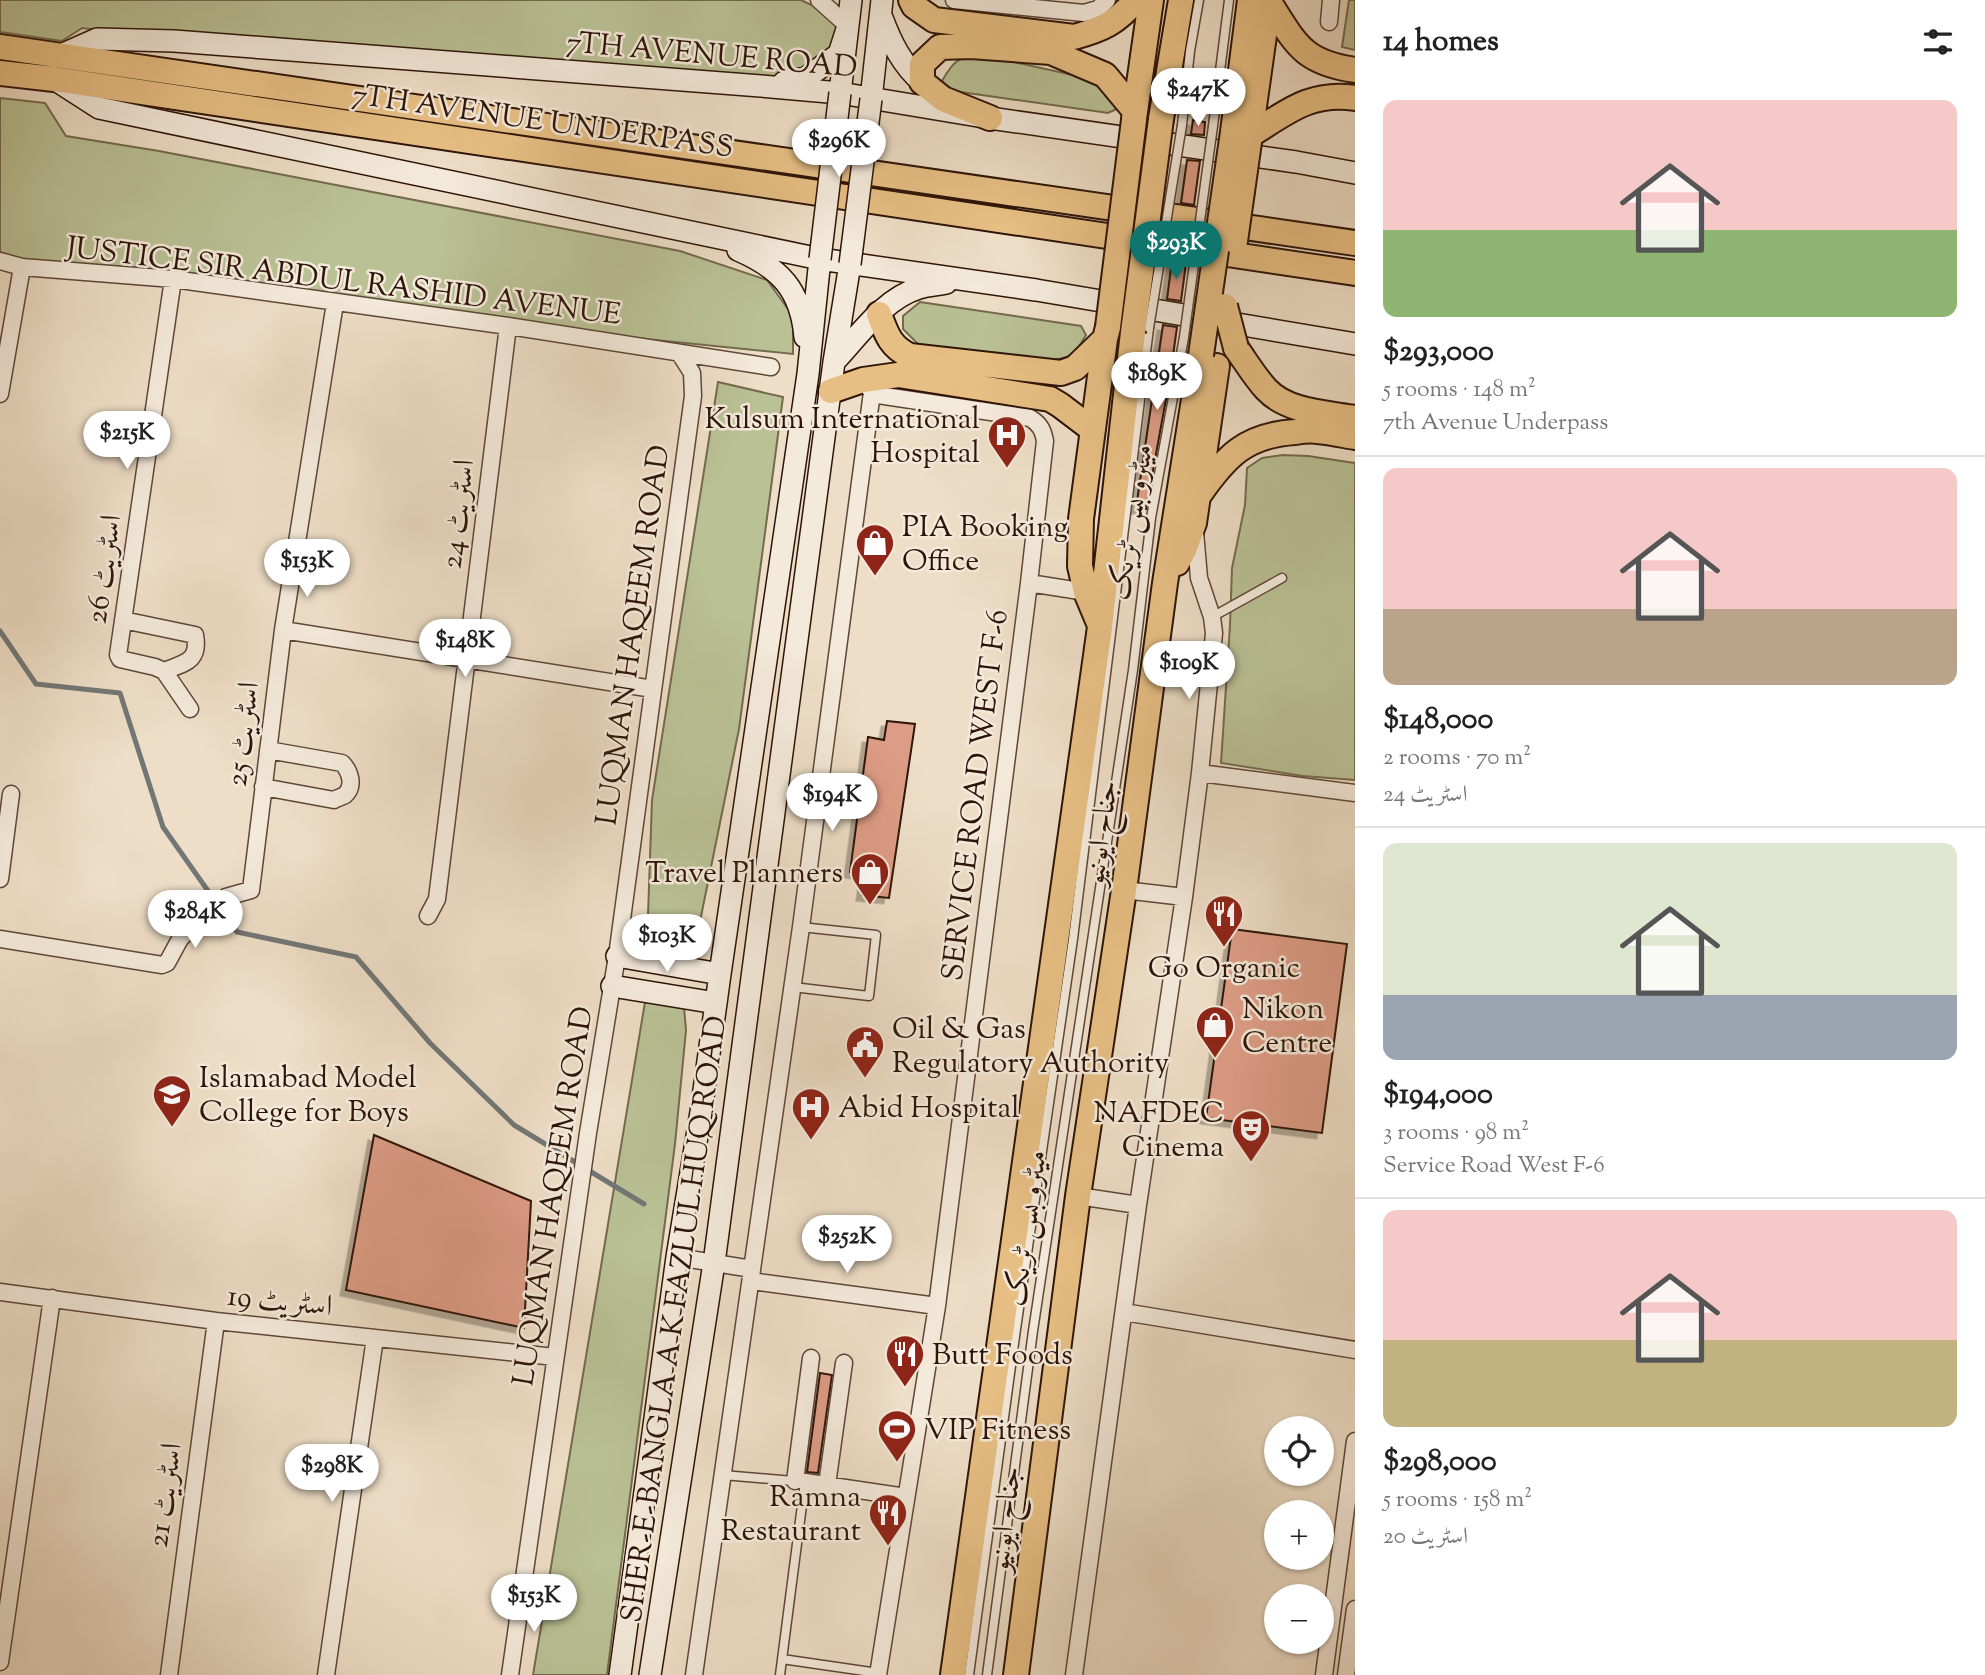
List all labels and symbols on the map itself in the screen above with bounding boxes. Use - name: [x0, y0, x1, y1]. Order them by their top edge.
- street label: 7TH AVENUE ROAD: [565, 22, 859, 91]
- pin: $247K: [1149, 68, 1247, 128]
- street label: 7TH AVENUE UNDERPASS: [349, 74, 736, 171]
- pin: $296K: [790, 120, 888, 179]
- pin: $293K: [1127, 222, 1225, 281]
- street label: JUSTICE SIR ABDUL RASHID AVENUE: [62, 227, 623, 338]
- pin: $189K: [1108, 352, 1206, 412]
- place label: Kulsum International Hospital: [704, 399, 980, 476]
- pin: $215K: [78, 412, 176, 471]
- hospital icon: Kulsum International Hospital: [986, 414, 1028, 469]
- street label: میٹرو بس ٹریک: [1099, 441, 1166, 603]
- street label: LUQMAN HAQEEM ROAD: [586, 442, 682, 828]
- street label: اسٹریٹ 24: [431, 457, 488, 572]
- place label: PIA Booking Office: [902, 507, 1068, 584]
- street label: اسٹریٹ 26: [77, 512, 134, 627]
- shop icon: PIA Booking Office: [854, 522, 896, 577]
- pin: $153K: [258, 540, 356, 599]
- street label: SERVICE ROAD WEST F-6: [932, 607, 1021, 983]
- pin: $148K: [416, 620, 514, 679]
- pin: $109K: [1140, 642, 1238, 701]
- street label: اسٹریٹ 25: [217, 679, 272, 789]
- pin: $194K: [783, 774, 881, 833]
- street label: جناح ایونیو: [1073, 778, 1133, 892]
- shop icon: Travel Planners: [849, 851, 891, 906]
- place label: Travel Planners: [645, 853, 843, 896]
- pin: $284K: [146, 890, 244, 950]
- restaurant icon: Go Organic: [1203, 893, 1245, 948]
- pin: $103K: [618, 914, 716, 974]
- place label: Go Organic: [1148, 948, 1300, 991]
- place label: Nikon Centre: [1242, 989, 1332, 1066]
- street label: LUQMAN HAQEEM ROAD: [503, 1004, 606, 1389]
- shop icon: Nikon Centre: [1194, 1004, 1236, 1059]
- place label: Oil & Gas Regulatory Authority: [892, 1009, 1169, 1086]
- street label: SHER-E-BANGLA A K FAZLUL HUQ ROAD: [612, 1013, 739, 1626]
- public building icon: Oil & Gas Regulatory Authority: [844, 1024, 886, 1079]
- place label: Islamabad Model College for Boys: [199, 1058, 417, 1135]
- school or university icon: Islamabad Model College for Boys: [151, 1073, 193, 1128]
- hospital icon: Abid Hospital: [790, 1086, 832, 1141]
- place label: Abid Hospital: [838, 1088, 1020, 1131]
- place label: NAFDEC Cinema: [1093, 1093, 1224, 1170]
- theatre icon: NAFDEC Cinema: [1230, 1108, 1272, 1163]
- street label: میٹرو بس ٹریک: [995, 1147, 1060, 1309]
- pin: $252K: [798, 1216, 896, 1275]
- street label: اسٹریٹ 19: [225, 1276, 334, 1329]
- restaurant icon: Butt Foods: [884, 1333, 926, 1388]
- place label: Butt Foods: [932, 1335, 1073, 1378]
- sports icon: VIP Fitness: [876, 1408, 918, 1463]
- place label: VIP Fitness: [924, 1410, 1071, 1453]
- street label: اسٹریٹ 21: [138, 1440, 195, 1550]
- pin: $298K: [283, 1444, 381, 1504]
- street label: جناح ایونیو: [978, 1464, 1036, 1578]
- place label: Ramna Restaurant: [721, 1477, 861, 1554]
- restaurant icon: Ramna Restaurant: [867, 1492, 909, 1547]
- pin: $153K: [485, 1574, 583, 1634]

